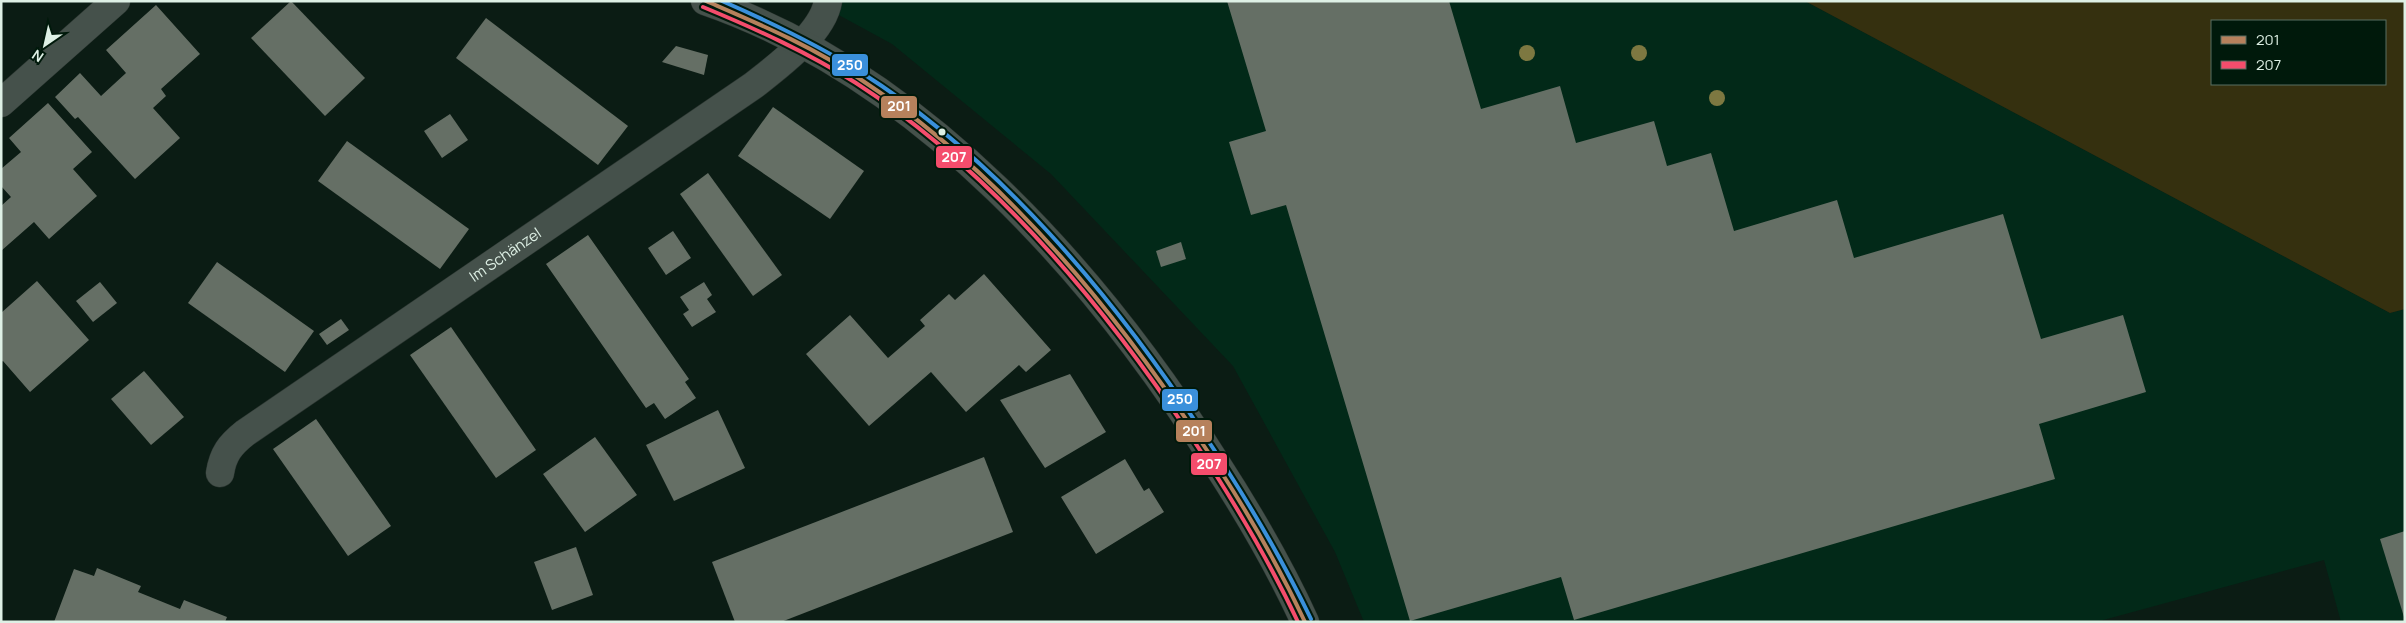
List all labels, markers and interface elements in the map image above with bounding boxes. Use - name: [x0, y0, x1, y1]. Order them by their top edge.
- north arrow: [20, 20, 70, 70]
- legend: [2211, 20, 2386, 85]
- text: 201: [2256, 29, 2280, 50]
- text: N: [28, 46, 47, 67]
- line badge: 250: [831, 53, 869, 77]
- text: 207: [2256, 54, 2281, 75]
- text: 250: [837, 55, 863, 74]
- line badge: 201: [880, 95, 918, 119]
- text: 201: [887, 96, 911, 115]
- unlabelled marker: [937, 127, 947, 137]
- line badge: 207: [935, 145, 973, 169]
- text: 207: [941, 147, 967, 166]
- street label: Im Schänzel: [465, 223, 545, 287]
- line badge: 250: [1161, 388, 1199, 412]
- text: 250: [1167, 389, 1193, 408]
- line badge: 201: [1175, 419, 1213, 443]
- text: 201: [1182, 421, 1206, 440]
- line badge: 207: [1190, 452, 1228, 476]
- text: 207: [1196, 454, 1222, 473]

